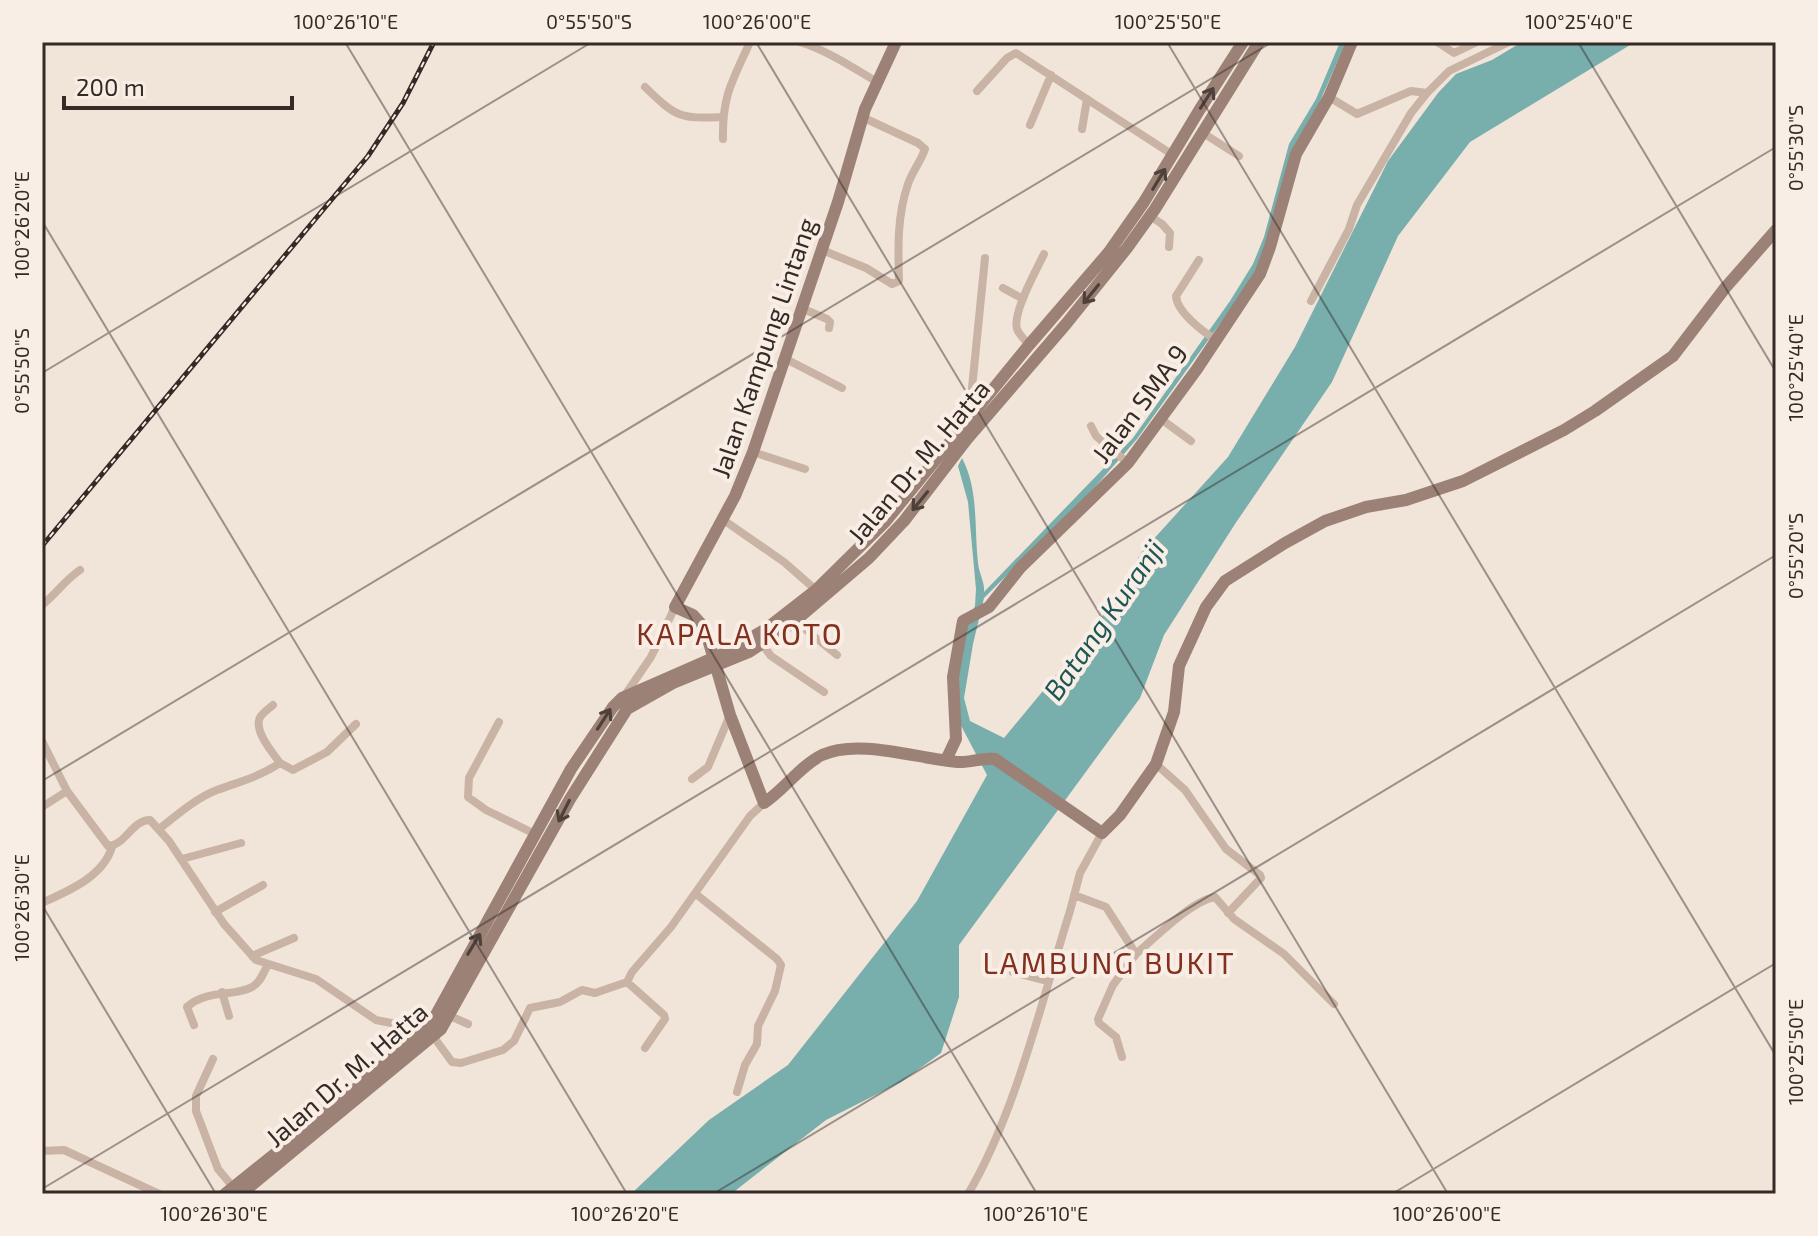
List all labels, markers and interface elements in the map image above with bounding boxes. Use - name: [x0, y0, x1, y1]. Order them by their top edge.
- text: 100°26'10"E: [294, 9, 398, 33]
- text: 0°55'50"S: [546, 9, 632, 33]
- text: 100°26'00"E: [703, 9, 811, 33]
- text: 100°25'50"E: [1115, 9, 1221, 33]
- text: 100°25'40"E: [1525, 9, 1633, 33]
- scale bar: [64, 60, 292, 110]
- text: 200 m: [76, 72, 145, 101]
- one-way arrow: [1199, 87, 1215, 110]
- text: 0°55'30"S: [1783, 105, 1807, 191]
- one-way arrow: [1151, 168, 1167, 191]
- text: 100°26'20"E: [9, 171, 33, 279]
- street label: Jalan Kampung Lintang: [704, 214, 822, 481]
- one-way arrow: [1082, 283, 1100, 303]
- text: 100°25'40"E: [1783, 314, 1807, 422]
- text: 0°55'50"S: [9, 328, 33, 414]
- street label: Jalan SMA 9: [1084, 338, 1193, 468]
- street label: Jalan Dr. M. Hatta: [840, 373, 995, 549]
- one-way arrow: [911, 491, 929, 511]
- text: 0°55'20"S: [1783, 513, 1807, 599]
- water label: Batang Kuranji: [1035, 533, 1171, 706]
- district label: KAPALA KOTO: [636, 615, 844, 651]
- one-way arrow: [597, 708, 613, 731]
- one-way arrow: [555, 798, 571, 822]
- text: 100°26'30"E: [9, 854, 33, 962]
- one-way arrow: [467, 933, 483, 956]
- district label: LAMBUNG BUKIT: [982, 944, 1236, 980]
- street label: Jalan Dr. M. Hatta: [259, 995, 433, 1153]
- text: 100°25'50"E: [1783, 999, 1807, 1105]
- text: 100°26'30"E: [160, 1201, 268, 1225]
- text: 100°26'20"E: [571, 1201, 679, 1225]
- text: 100°26'10"E: [984, 1201, 1088, 1225]
- text: 100°26'00"E: [1393, 1201, 1501, 1225]

